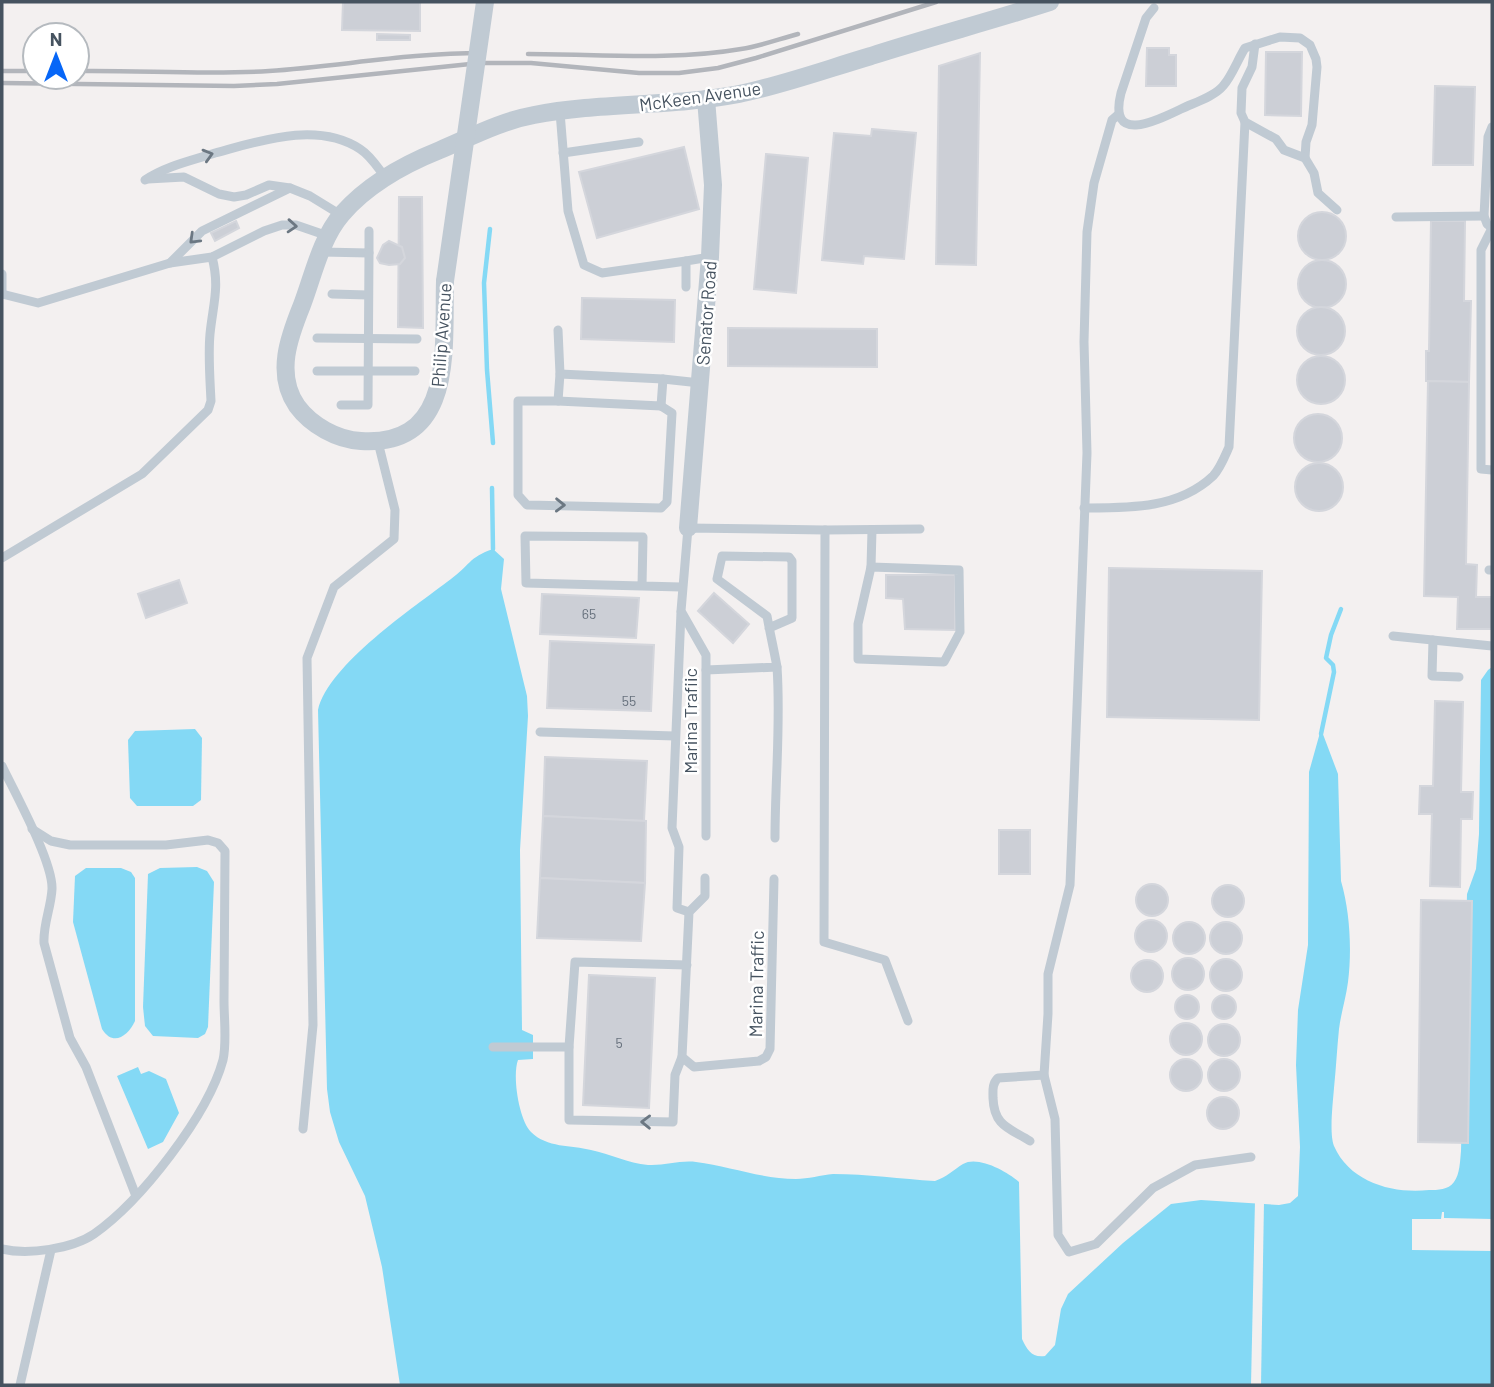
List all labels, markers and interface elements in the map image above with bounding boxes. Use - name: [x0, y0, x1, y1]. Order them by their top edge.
- north arrow: [21, 21, 91, 91]
- text: N: [50, 27, 62, 50]
- street label: McKeen Avenue: [638, 77, 762, 115]
- one-way arrow: [202, 149, 214, 164]
- one-way arrow: [287, 219, 298, 234]
- one-way arrow: [190, 230, 203, 243]
- street label: Senator Road: [691, 260, 721, 366]
- street label: Philip Avenue: [426, 282, 456, 388]
- one-way arrow: [554, 498, 565, 513]
- house number: 65: [582, 605, 596, 622]
- street label: Marina Trafiic: [679, 668, 701, 774]
- house number: 55: [622, 692, 636, 709]
- street label: Marina Traffic: [744, 930, 768, 1038]
- house number: 5: [615, 1034, 623, 1051]
- one-way arrow: [640, 1114, 651, 1129]

